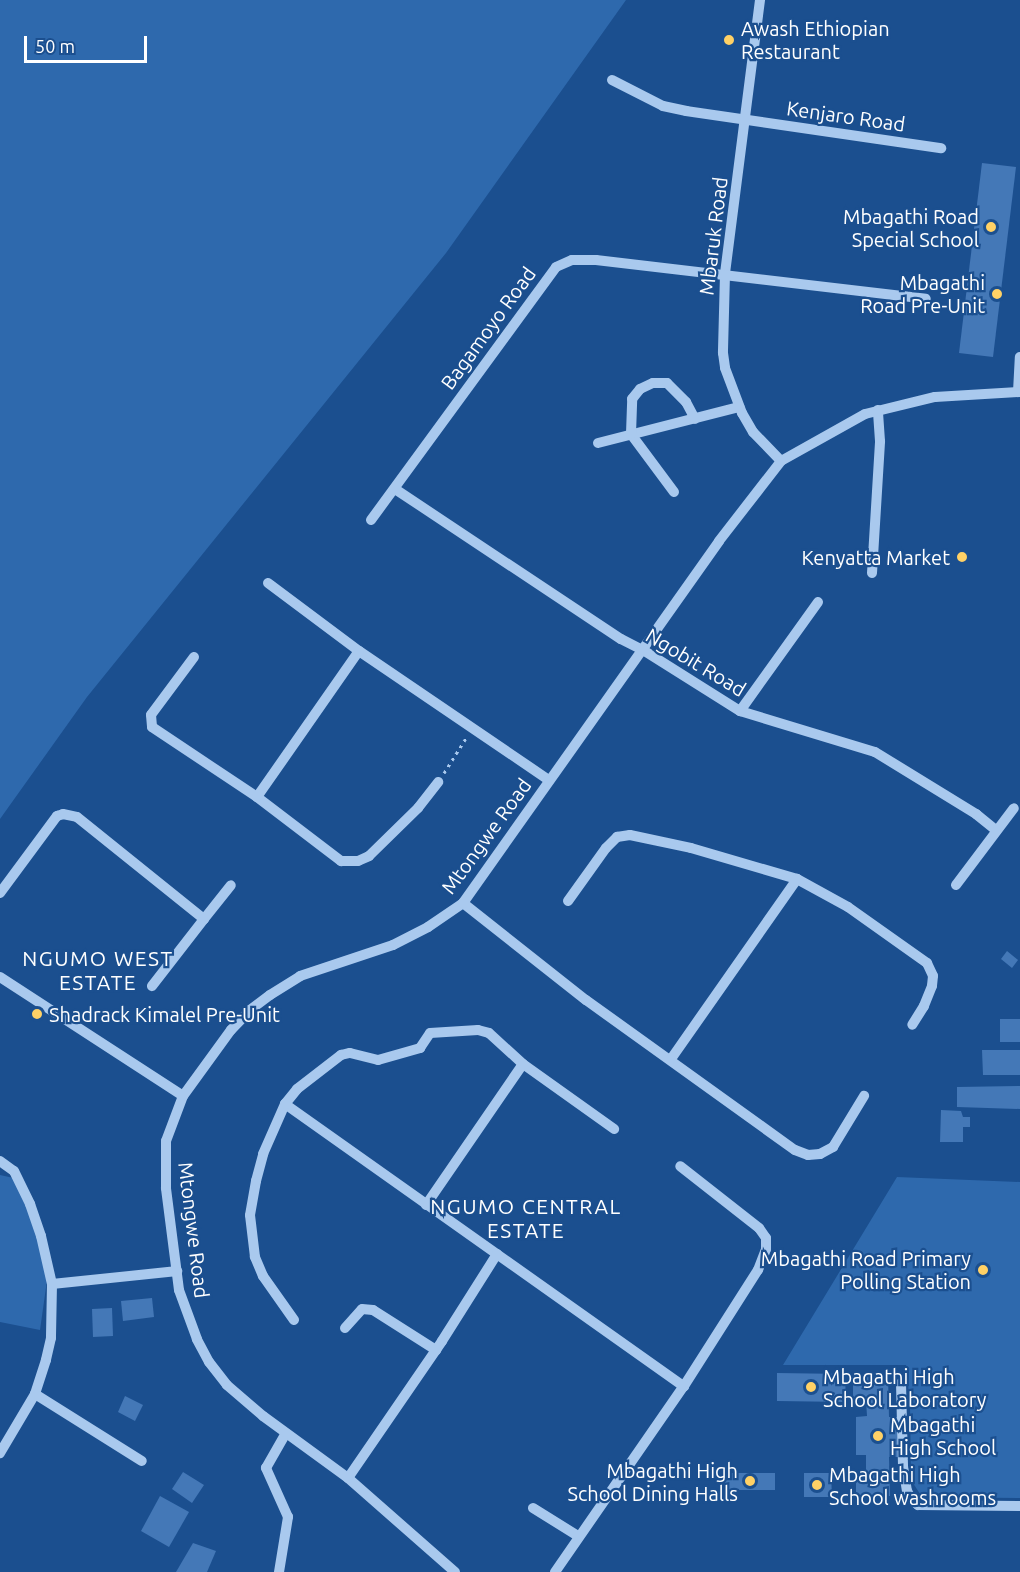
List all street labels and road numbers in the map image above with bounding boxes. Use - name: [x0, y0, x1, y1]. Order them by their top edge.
- street label: Kenjaro Road: [785, 96, 907, 136]
- street label: Mbaruk Road: [694, 175, 732, 297]
- street label: Bagamoyo Road: [435, 262, 541, 394]
- street label: Ngobit Road: [642, 623, 750, 701]
- street label: Mtongwe Road: [436, 774, 536, 898]
- street label: Mtongwe Road: [174, 1161, 214, 1299]

